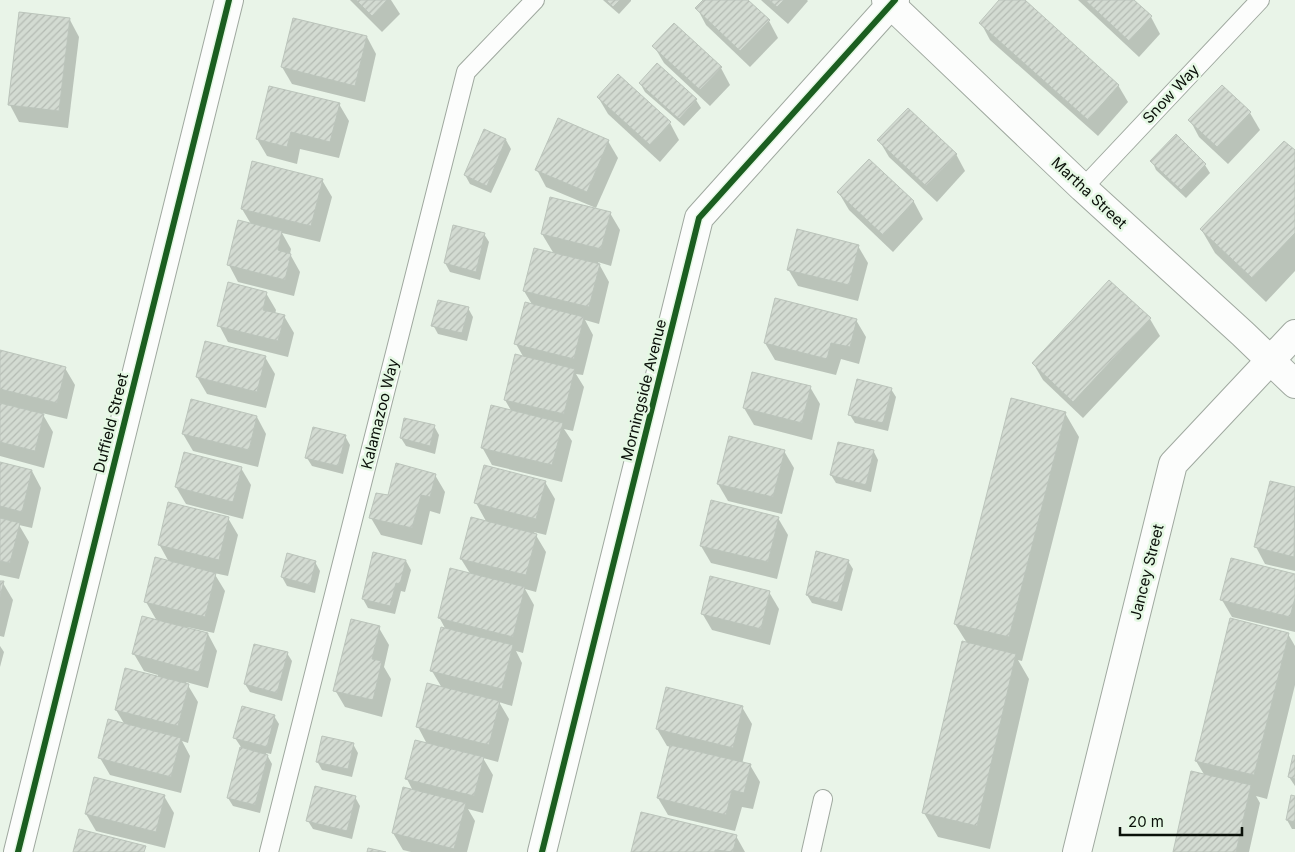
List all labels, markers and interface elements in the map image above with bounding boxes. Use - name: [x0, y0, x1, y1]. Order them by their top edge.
- street label: Snow Way: [1138, 60, 1203, 127]
- street label: Martha Street: [1048, 153, 1131, 233]
- street label: Morningside Avenue: [617, 317, 670, 463]
- street label: Kalamazoo Way: [357, 356, 403, 471]
- street label: Duffield Street: [89, 371, 132, 475]
- street label: Jancey Street: [1125, 522, 1168, 622]
- scale bar: [1120, 804, 1242, 836]
- text: 20 m: [1128, 812, 1164, 831]

